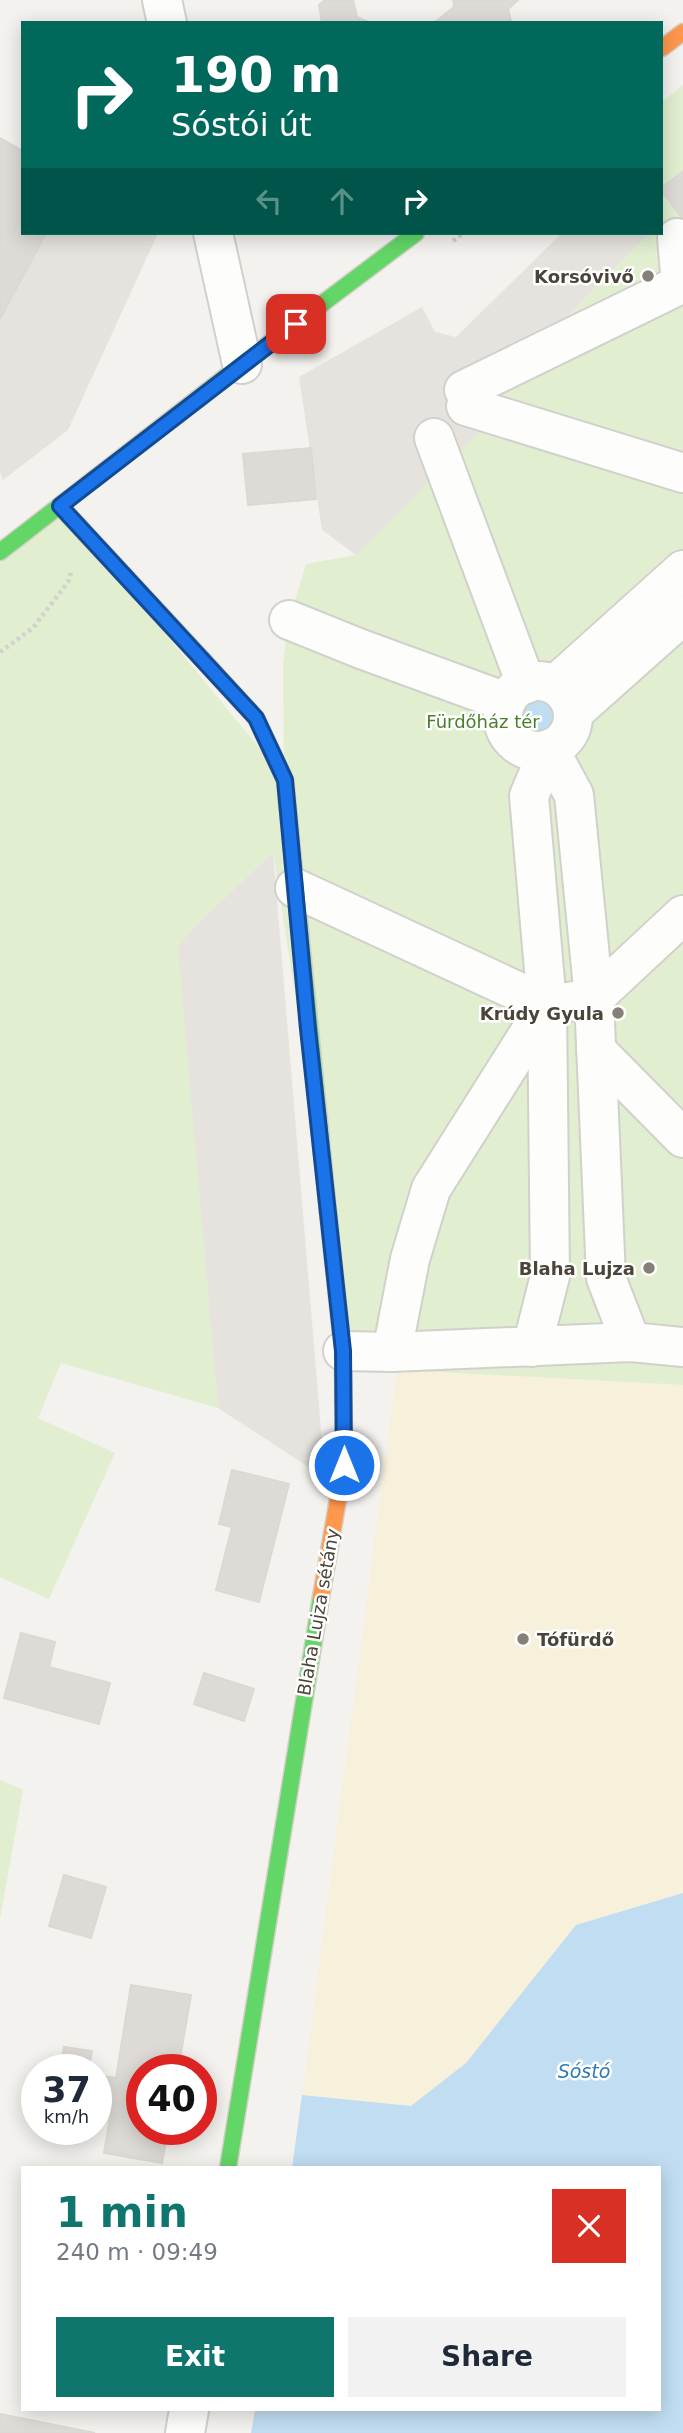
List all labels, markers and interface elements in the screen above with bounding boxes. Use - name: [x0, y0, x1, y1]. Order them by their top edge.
- text: 190 m: [171, 47, 341, 104]
- icon: right: [56, 49, 147, 140]
- text: Sóstói út: [171, 106, 312, 144]
- icon: left: [250, 182, 288, 220]
- icon: ahead: [323, 182, 361, 220]
- icon: right: [396, 182, 434, 220]
- place label: Korsóvivő: [534, 266, 634, 287]
- marker: Korsóvivő: [640, 268, 656, 284]
- pin: [266, 294, 326, 354]
- icon: arrive: [277, 305, 315, 343]
- park label: Fürdőház tér: [426, 711, 540, 732]
- place label: Krúdy Gyula: [480, 1003, 604, 1024]
- marker: Krúdy Gyula: [610, 1005, 626, 1021]
- place label: Blaha Lujza: [519, 1258, 635, 1279]
- marker: Blaha Lujza: [641, 1260, 657, 1276]
- position arrow: [307, 1428, 381, 1502]
- street label: Blaha Lujza sétány: [293, 1526, 343, 1697]
- place label: Tófürdő: [537, 1629, 614, 1650]
- marker: Tófürdő: [515, 1631, 531, 1647]
- speed limit sign: 40: [126, 2054, 217, 2145]
- water label: Sóstó: [558, 2060, 610, 2082]
- text: 37: [42, 2070, 91, 2110]
- text: km/h: [44, 2106, 89, 2127]
- text: 1 min: [56, 2188, 188, 2237]
- button: close: [552, 2189, 626, 2263]
- text: 240 m · 09:49: [56, 2239, 218, 2265]
- button: Exit: [56, 2317, 334, 2397]
- button: Share: [348, 2317, 626, 2397]

